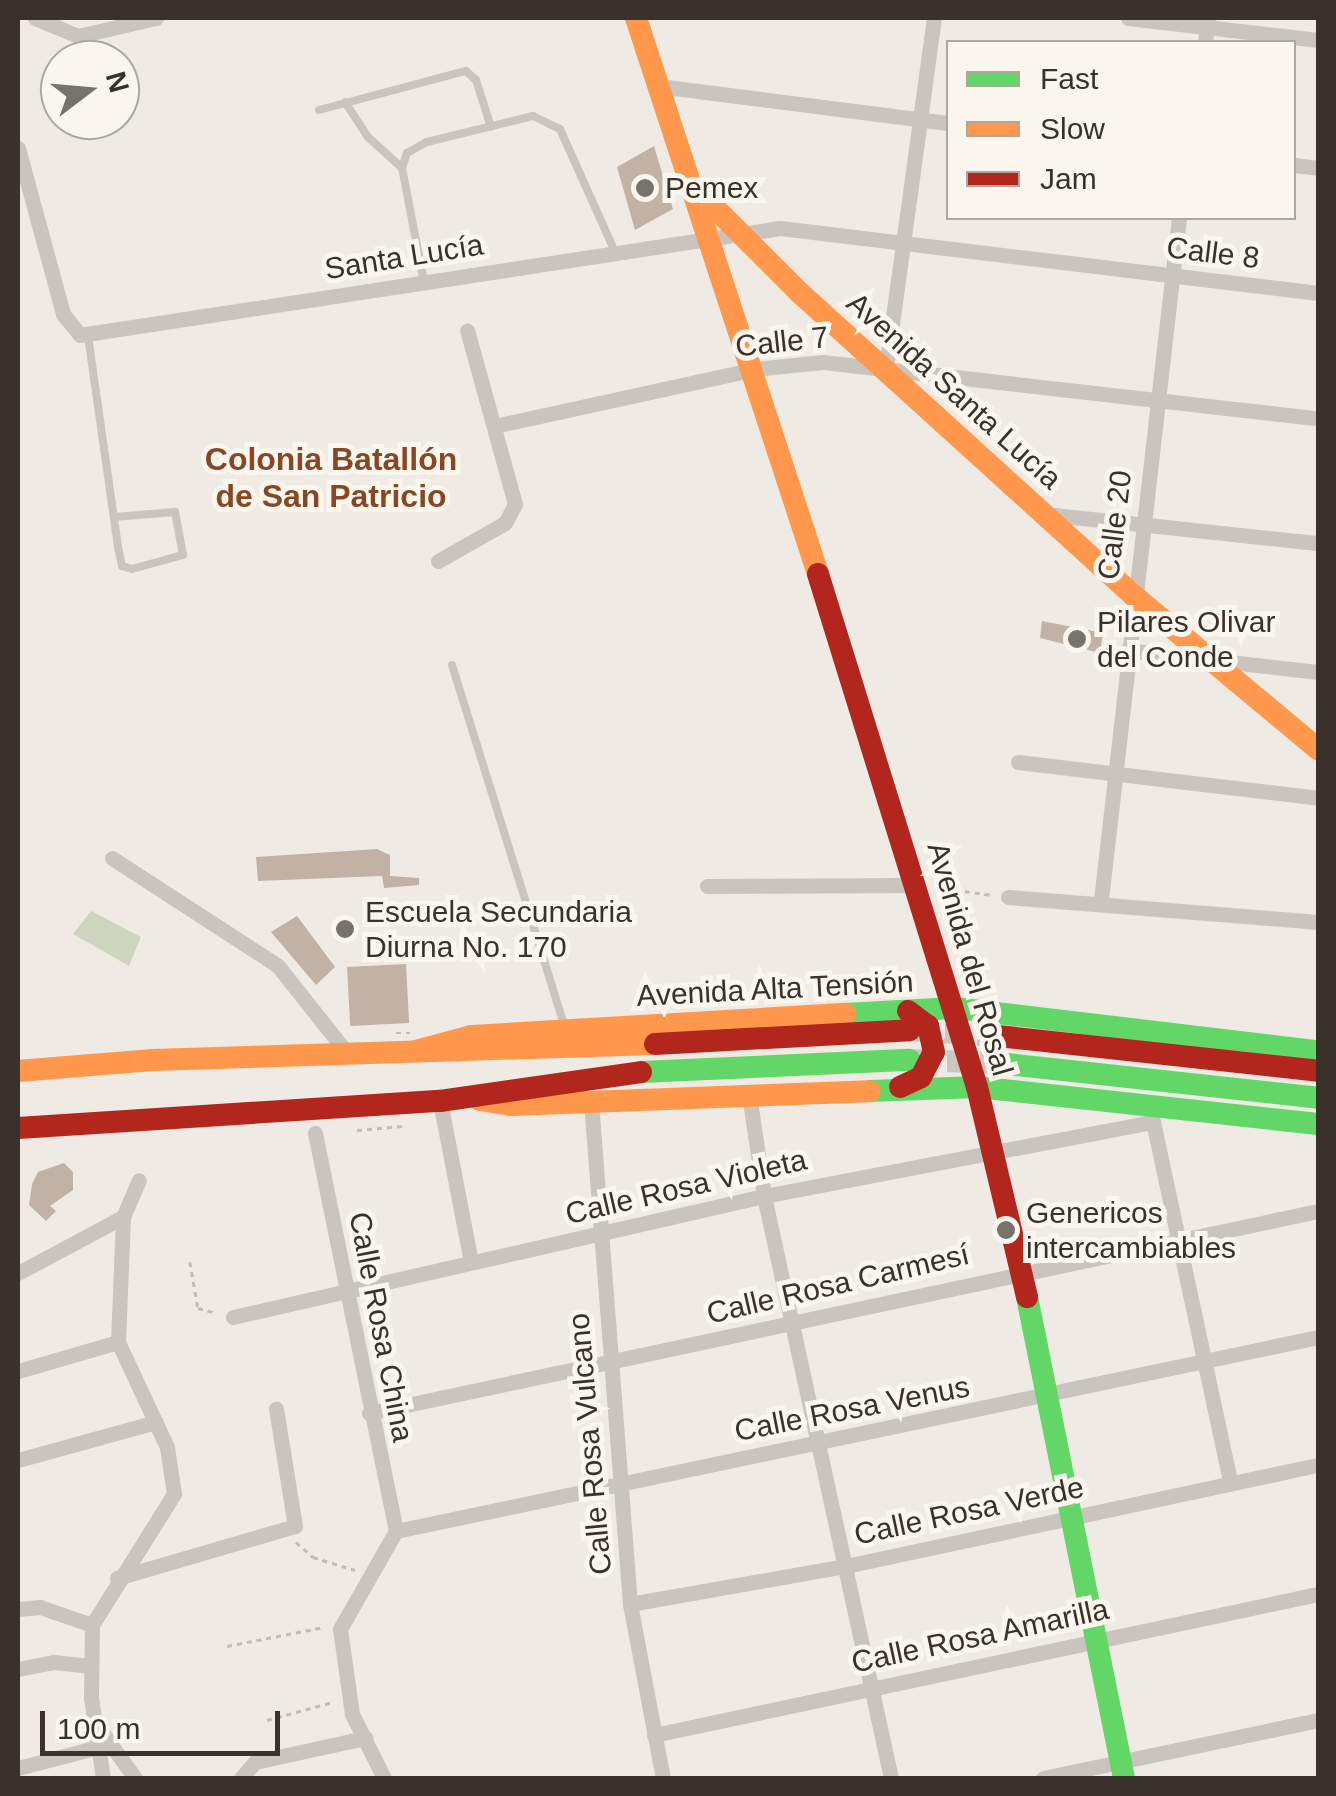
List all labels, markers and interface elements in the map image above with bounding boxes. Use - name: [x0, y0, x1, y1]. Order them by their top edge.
- north arrow: [40, 40, 140, 140]
- legend: [946, 40, 1296, 220]
- text: Fast: [1040, 62, 1098, 95]
- text: N: [100, 68, 135, 96]
- text: Slow: [1040, 112, 1105, 145]
- text: Jam: [1040, 162, 1097, 195]
- place label: Pemex: [665, 170, 758, 206]
- marker: Pemex: [634, 177, 656, 199]
- street label: Santa Lucía: [322, 227, 486, 287]
- street label: Calle 8: [1164, 229, 1262, 277]
- street label: Avenida Santa Lucía: [839, 285, 1069, 497]
- street label: Calle 7: [734, 319, 830, 365]
- district label: Colonia Batallón de San Patricio: [205, 441, 457, 516]
- street label: Calle 20: [1090, 468, 1140, 582]
- place label: Pilares Olivar del Conde: [1097, 604, 1275, 674]
- marker: Pilares Olivar del Conde: [1066, 628, 1088, 650]
- street label: Avenida del Rosal: [919, 838, 1021, 1080]
- place label: Escuela Secundaria Diurna No. 170: [365, 894, 632, 964]
- marker: Escuela Secundaria Diurna No. 170: [334, 918, 356, 940]
- street label: Avenida Alta Tensión: [634, 964, 916, 1014]
- street label: Calle Rosa Violeta: [562, 1142, 810, 1232]
- place label: Genericos intercambiables: [1026, 1195, 1236, 1266]
- street label: Calle Rosa China: [341, 1209, 421, 1445]
- marker: Genericos intercambiables: [995, 1219, 1017, 1241]
- street label: Calle Rosa Carmesí: [703, 1236, 973, 1332]
- street label: Calle Rosa Vulcano: [561, 1312, 619, 1576]
- street label: Calle Rosa Venus: [732, 1369, 972, 1449]
- street label: Calle Rosa Verde: [851, 1469, 1087, 1553]
- street label: Calle Rosa Amarilla: [847, 1591, 1113, 1681]
- scale bar: [45, 1691, 285, 1753]
- text: 100 m: [57, 1712, 140, 1745]

